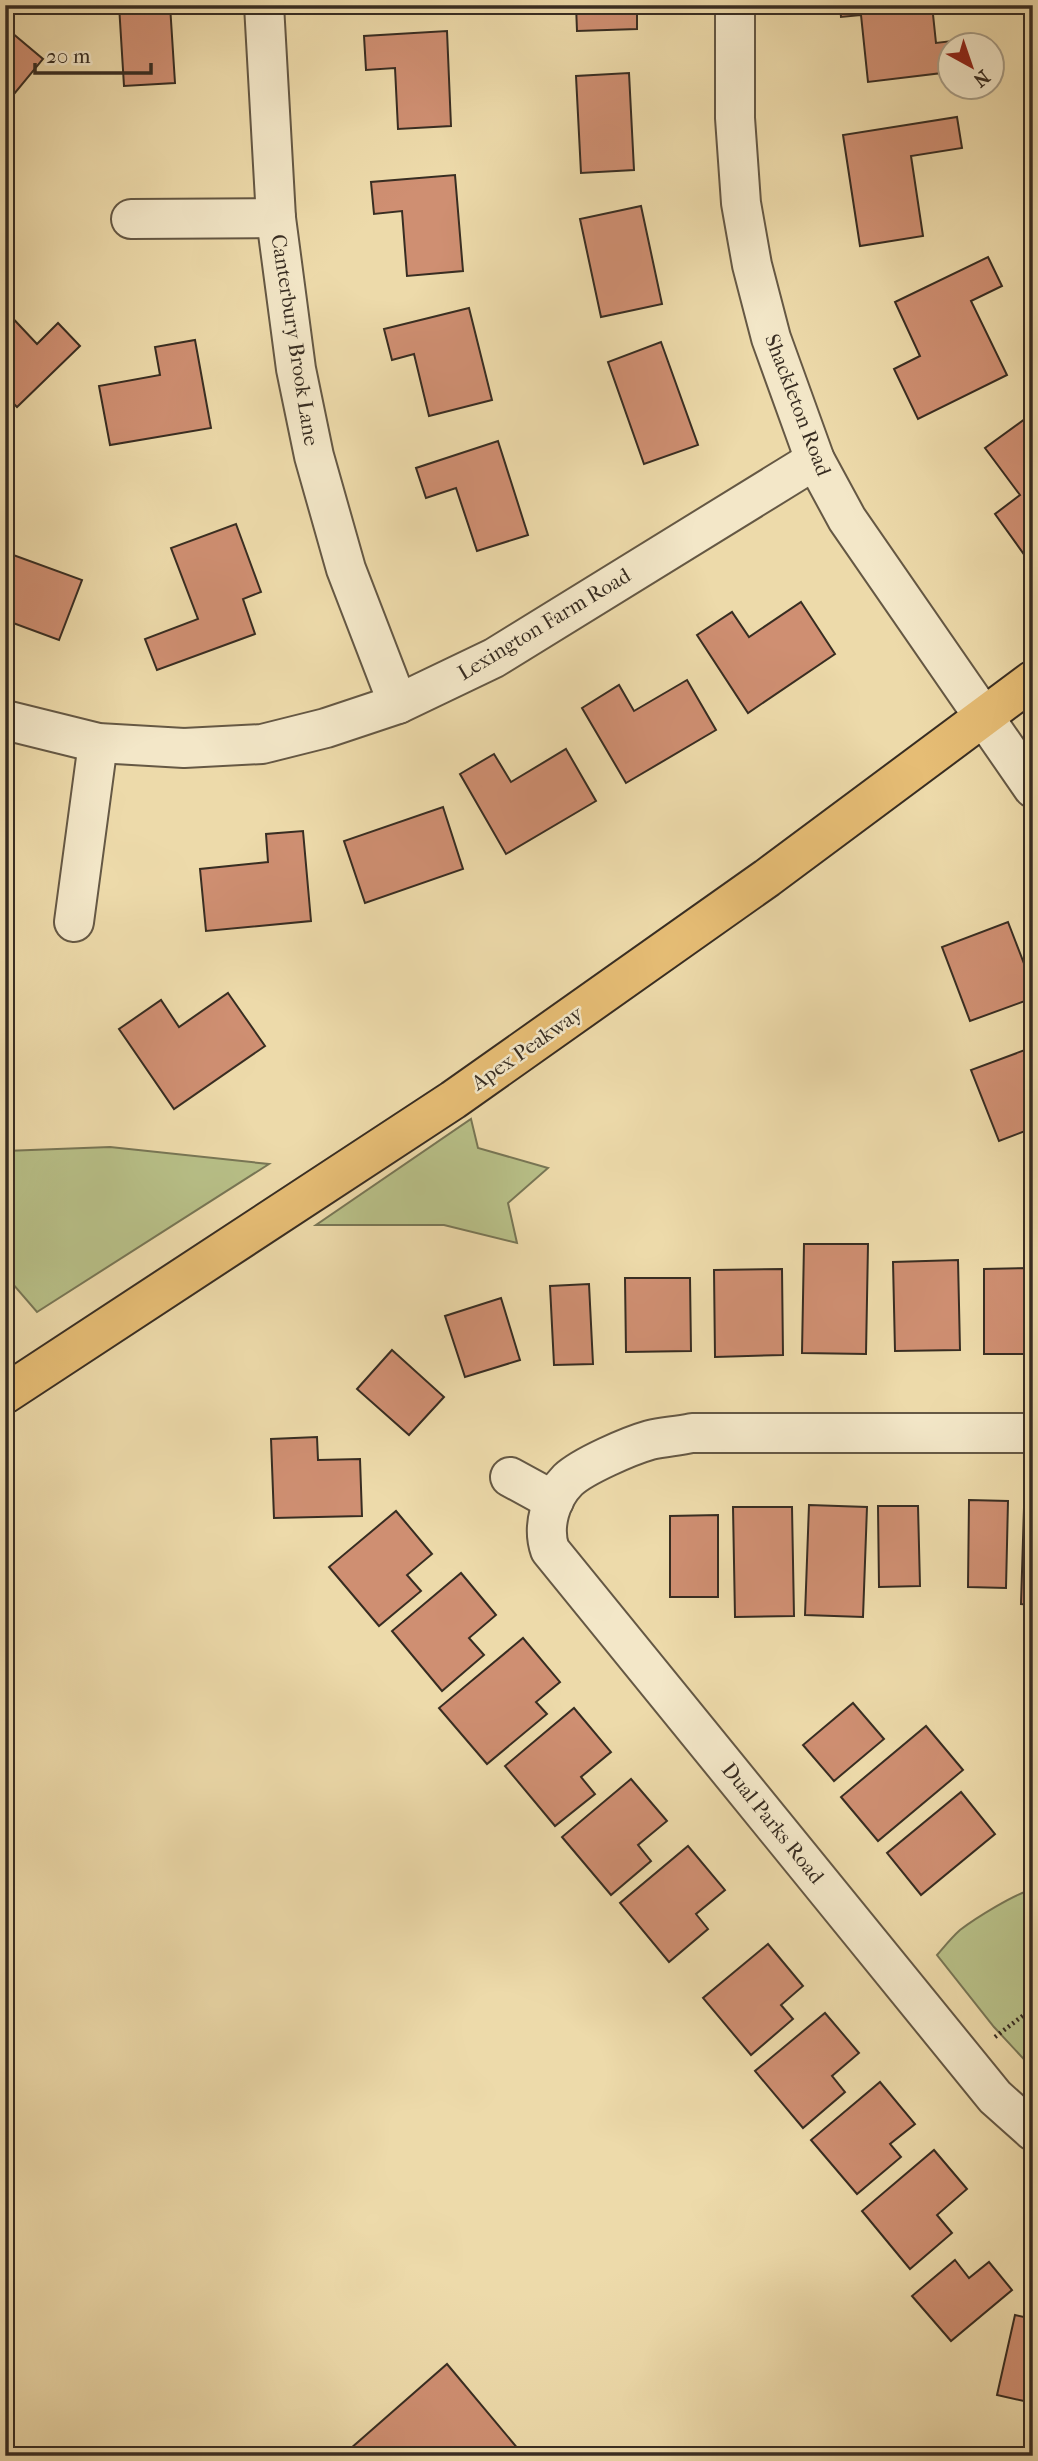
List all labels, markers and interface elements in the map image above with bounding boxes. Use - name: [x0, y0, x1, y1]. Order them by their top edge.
- scale bar: [35, 32, 150, 76]
- north arrow: [936, 32, 1006, 102]
- text: 20 m: [46, 44, 91, 68]
- text: N: [968, 65, 994, 92]
- street label: Canterbury Brook Lane: [266, 232, 324, 448]
- street label: Shackleton Road: [760, 331, 836, 480]
- street label: Lexington Farm Road: [453, 563, 635, 685]
- street label: Apex Peakway: [466, 1000, 588, 1096]
- street label: Dual Parks Road: [717, 1758, 829, 1889]

